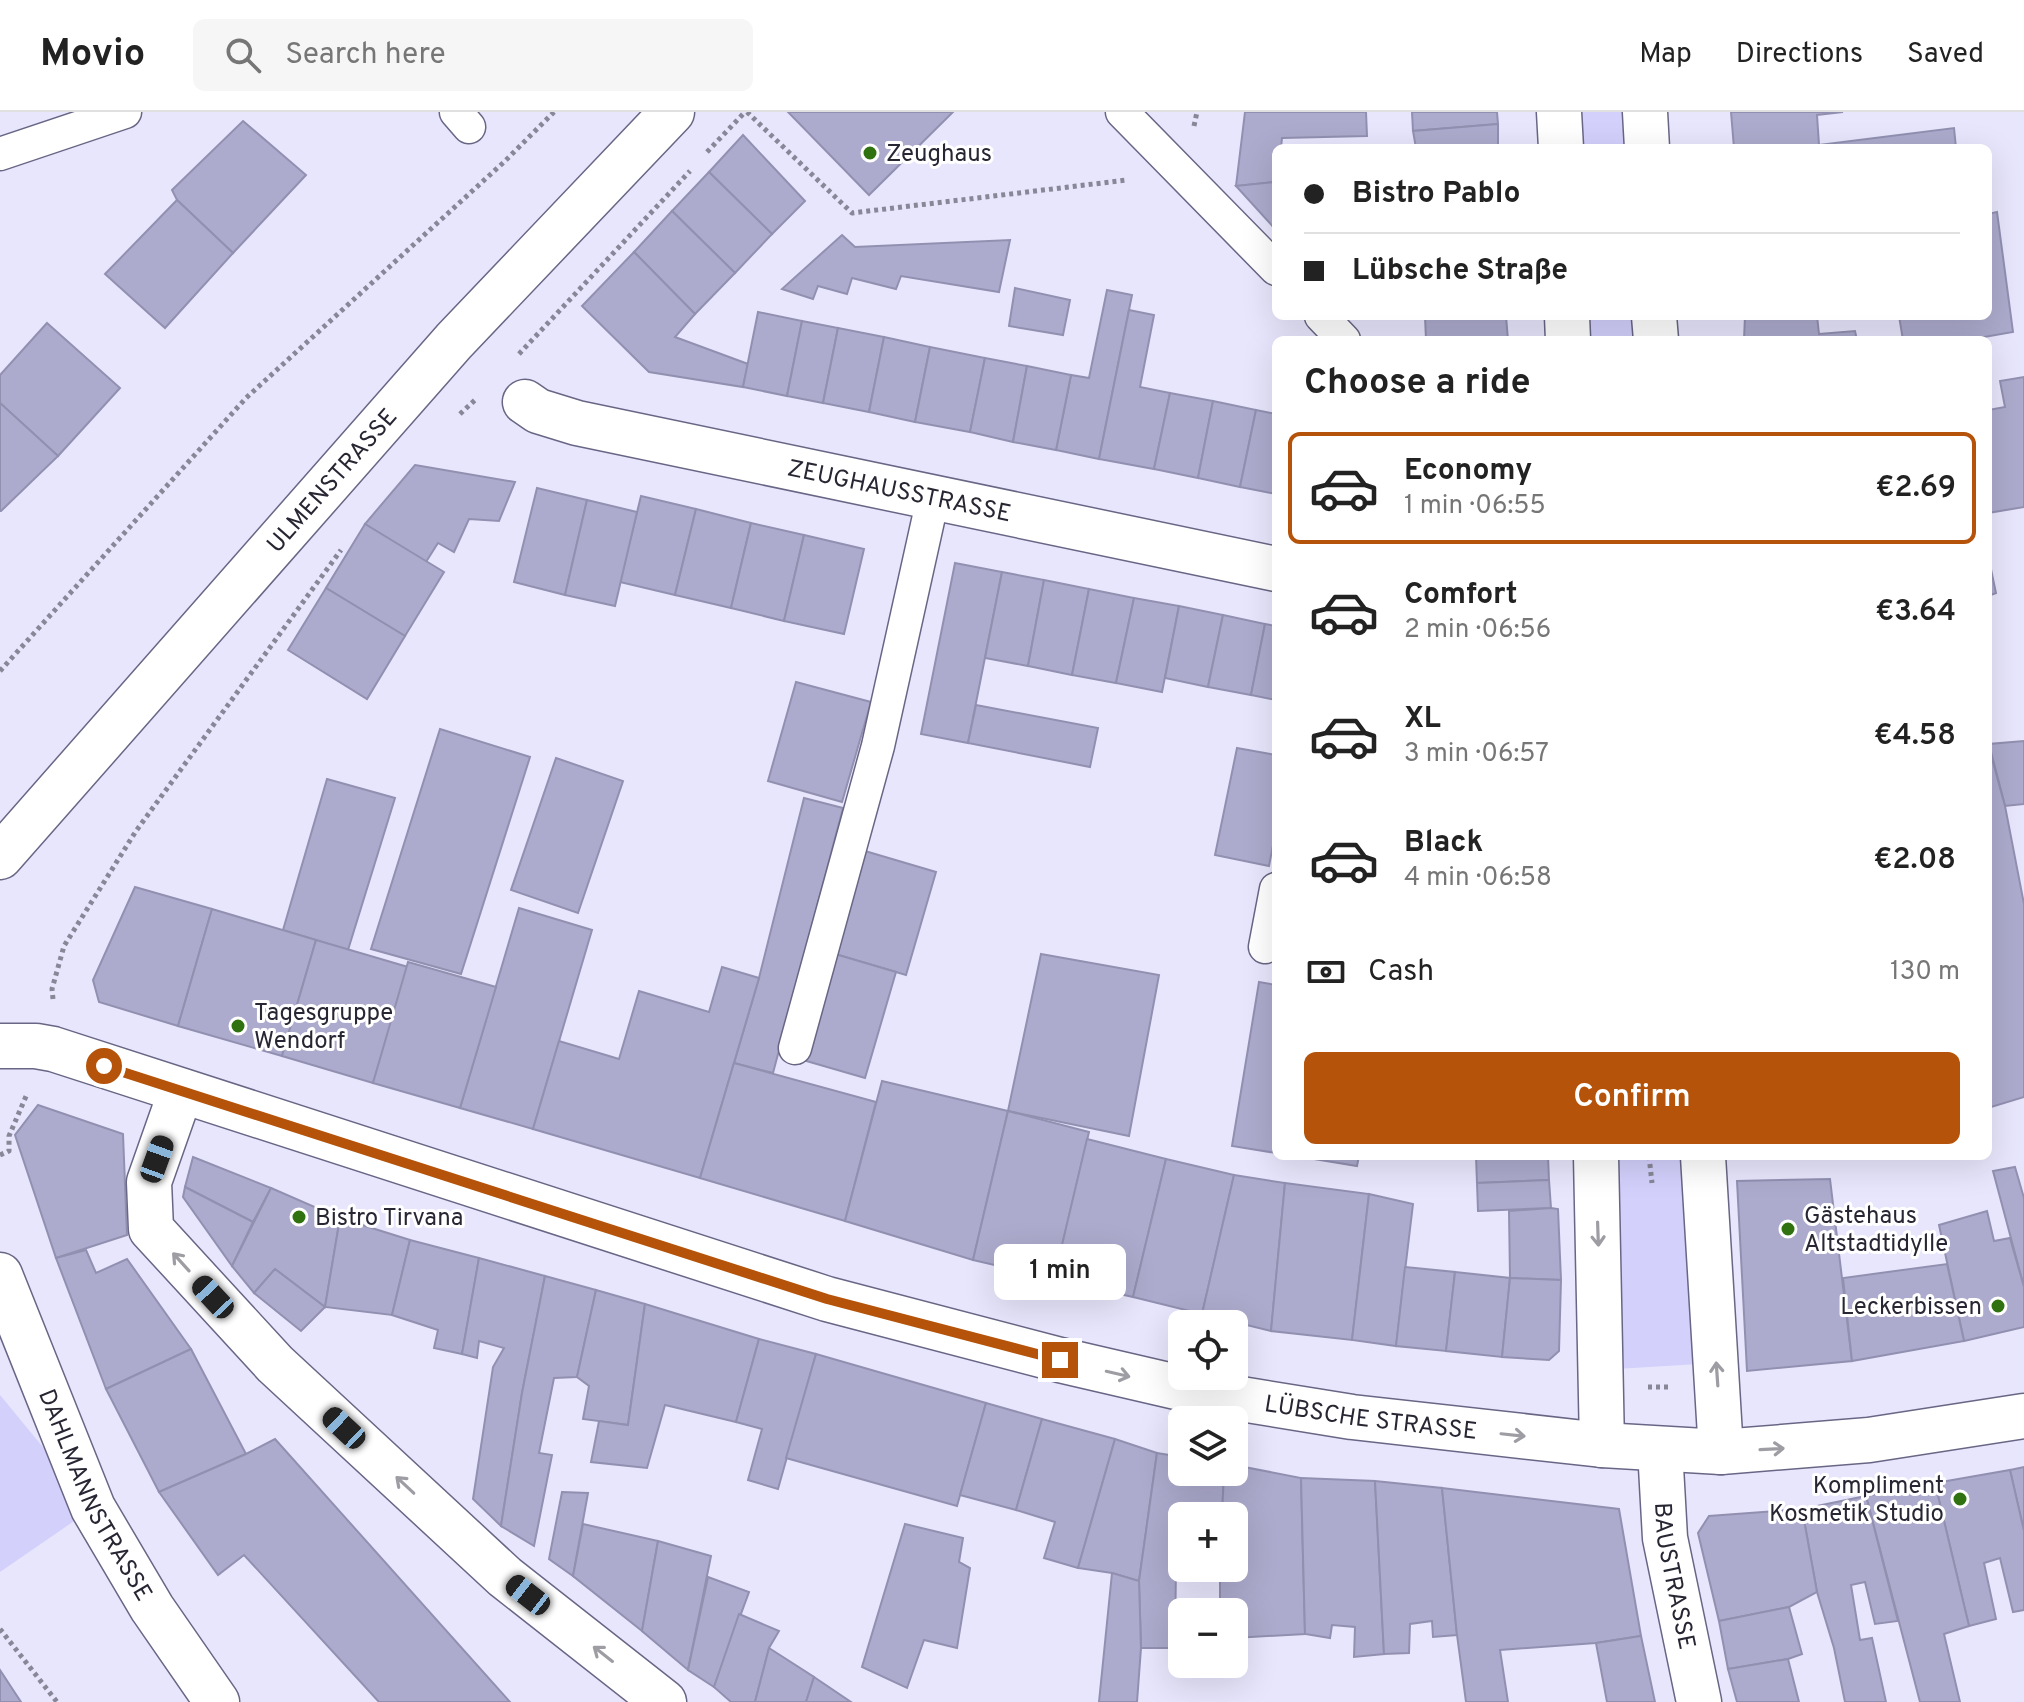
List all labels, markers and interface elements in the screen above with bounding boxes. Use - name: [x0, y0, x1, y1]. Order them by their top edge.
- search box: [193, 19, 753, 91]
- text: Movio: [40, 31, 145, 80]
- icon: search: [221, 33, 265, 77]
- text: Search here: [285, 37, 446, 74]
- text: Map: [1639, 37, 1692, 73]
- text: Directions: [1736, 37, 1863, 73]
- text: Saved: [1907, 37, 1984, 73]
- place label: Zeughaus: [886, 140, 992, 170]
- marker: Zeughaus: [861, 144, 879, 162]
- text: Bistro Pablo: [1352, 176, 1521, 213]
- text: Lübsche Straße: [1352, 253, 1568, 290]
- text: Choose a ride: [1304, 361, 1530, 407]
- street label: ULMENSTRASSE: [262, 403, 405, 560]
- icon: car: [1308, 452, 1380, 524]
- text: Economy: [1404, 453, 1532, 490]
- street label: ZEUGHAUSSTRASSE: [784, 454, 1014, 530]
- text: €2.69: [1875, 470, 1956, 507]
- text: 1 min · 06:55: [1404, 490, 1546, 523]
- icon: car: [1308, 576, 1380, 648]
- text: Comfort: [1404, 577, 1517, 614]
- text: €3.64: [1875, 594, 1956, 631]
- text: 2 min · 06:56: [1404, 614, 1551, 647]
- icon: car: [1308, 700, 1380, 772]
- text: XL: [1404, 701, 1441, 738]
- text: €4.58: [1874, 718, 1956, 755]
- text: 3 min · 06:57: [1404, 738, 1549, 771]
- icon: car: [1308, 824, 1380, 896]
- text: Black: [1404, 825, 1483, 862]
- text: €2.08: [1873, 842, 1956, 879]
- text: 4 min · 06:58: [1404, 862, 1552, 895]
- icon: cash: [1304, 950, 1348, 994]
- text: Cash: [1368, 954, 1434, 991]
- text: 130 m: [1890, 956, 1960, 989]
- place label: Tagesgruppe Wendorf: [254, 999, 393, 1057]
- marker: Tagesgruppe Wendorf: [229, 1017, 247, 1035]
- route start: [86, 1048, 122, 1084]
- button: Confirm: [1304, 1052, 1960, 1144]
- car: [138, 1132, 176, 1186]
- place label: Gästehaus Altstadtidylle: [1804, 1202, 1948, 1260]
- place label: Bistro Tirvana: [315, 1204, 463, 1234]
- marker: Bistro Tirvana: [290, 1208, 308, 1226]
- one-way arrow: [1590, 1220, 1606, 1247]
- marker: Gästehaus Altstadtidylle: [1779, 1220, 1797, 1238]
- callout: 1 min: [994, 1244, 1126, 1300]
- one-way arrow: [173, 1253, 191, 1273]
- text: 1 min: [1029, 1255, 1091, 1288]
- car: [188, 1271, 238, 1323]
- place label: Leckerbissen: [1840, 1293, 1982, 1323]
- marker: Leckerbissen: [1989, 1297, 2007, 1315]
- map controls: [1168, 1310, 1248, 1678]
- button: locate: [1168, 1310, 1248, 1390]
- route end: [1042, 1342, 1078, 1378]
- one-way arrow: [1709, 1361, 1724, 1388]
- one-way arrow: [1105, 1367, 1130, 1382]
- street label: DAHLMANNSTRASSE: [30, 1385, 158, 1607]
- street label: LÜBSCHE STRASSE: [1262, 1390, 1479, 1448]
- car: [318, 1403, 370, 1453]
- button: layers: [1168, 1406, 1248, 1486]
- one-way arrow: [1499, 1427, 1526, 1442]
- one-way arrow: [1758, 1441, 1785, 1456]
- place label: Kompliment Kosmetik Studio: [1769, 1472, 1944, 1530]
- one-way arrow: [396, 1477, 416, 1495]
- marker: Kompliment Kosmetik Studio: [1951, 1490, 1969, 1508]
- button: +: [1168, 1502, 1248, 1582]
- street label: BAUSTRASSE: [1646, 1502, 1701, 1653]
- car: [502, 1571, 554, 1619]
- button: −: [1168, 1598, 1248, 1678]
- one-way arrow: [593, 1645, 614, 1662]

